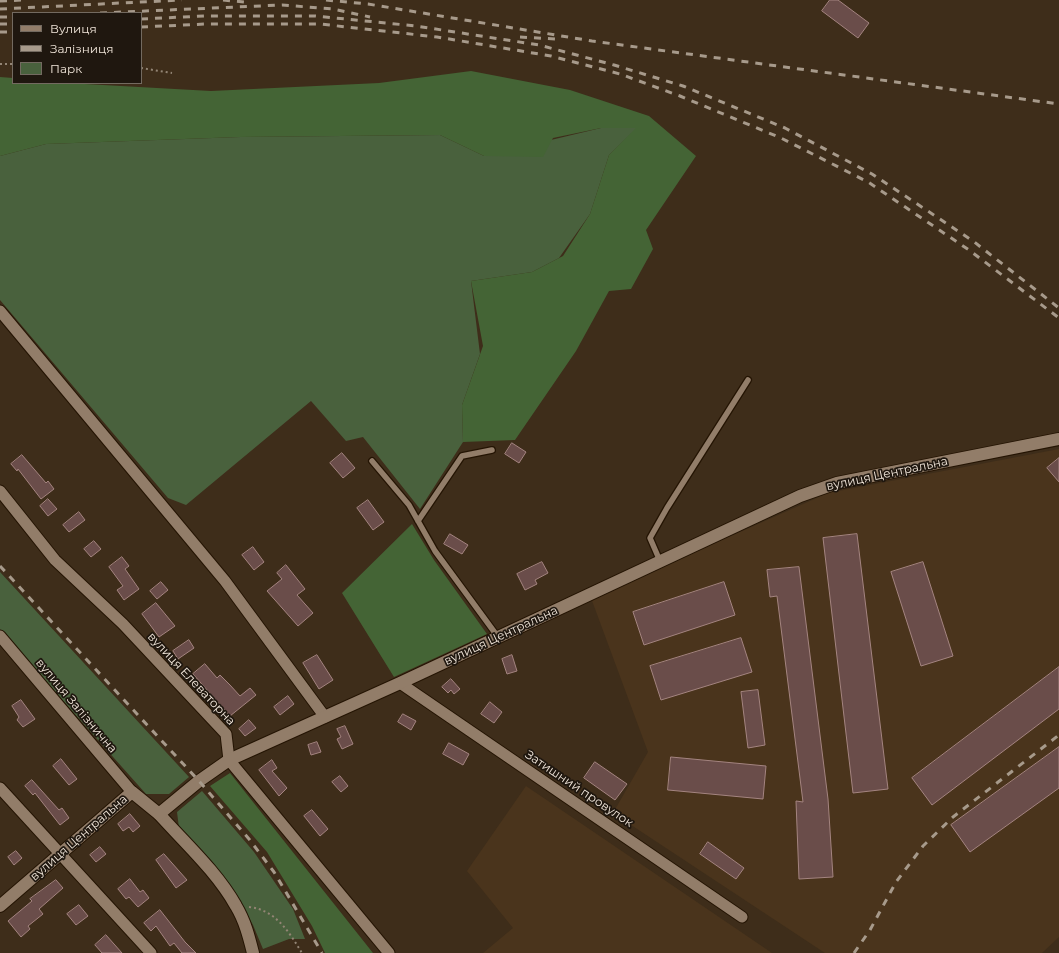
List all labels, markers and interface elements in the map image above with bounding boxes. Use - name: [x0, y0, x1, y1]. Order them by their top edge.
- legend: [12, 12, 142, 84]
- text: Вулиця: [50, 21, 97, 36]
- text: Залізниця: [50, 41, 114, 56]
- text: Парк: [50, 61, 82, 76]
- street label: вулиця Центральна: [825, 454, 949, 494]
- street label: вулиця Центральна: [442, 603, 560, 669]
- street label: вулиця Елеваторна: [144, 630, 238, 728]
- street label: вулиця Залізнична: [32, 656, 120, 756]
- street label: Затишний провулок: [522, 747, 636, 831]
- street label: вулиця Центральна: [28, 792, 130, 884]

